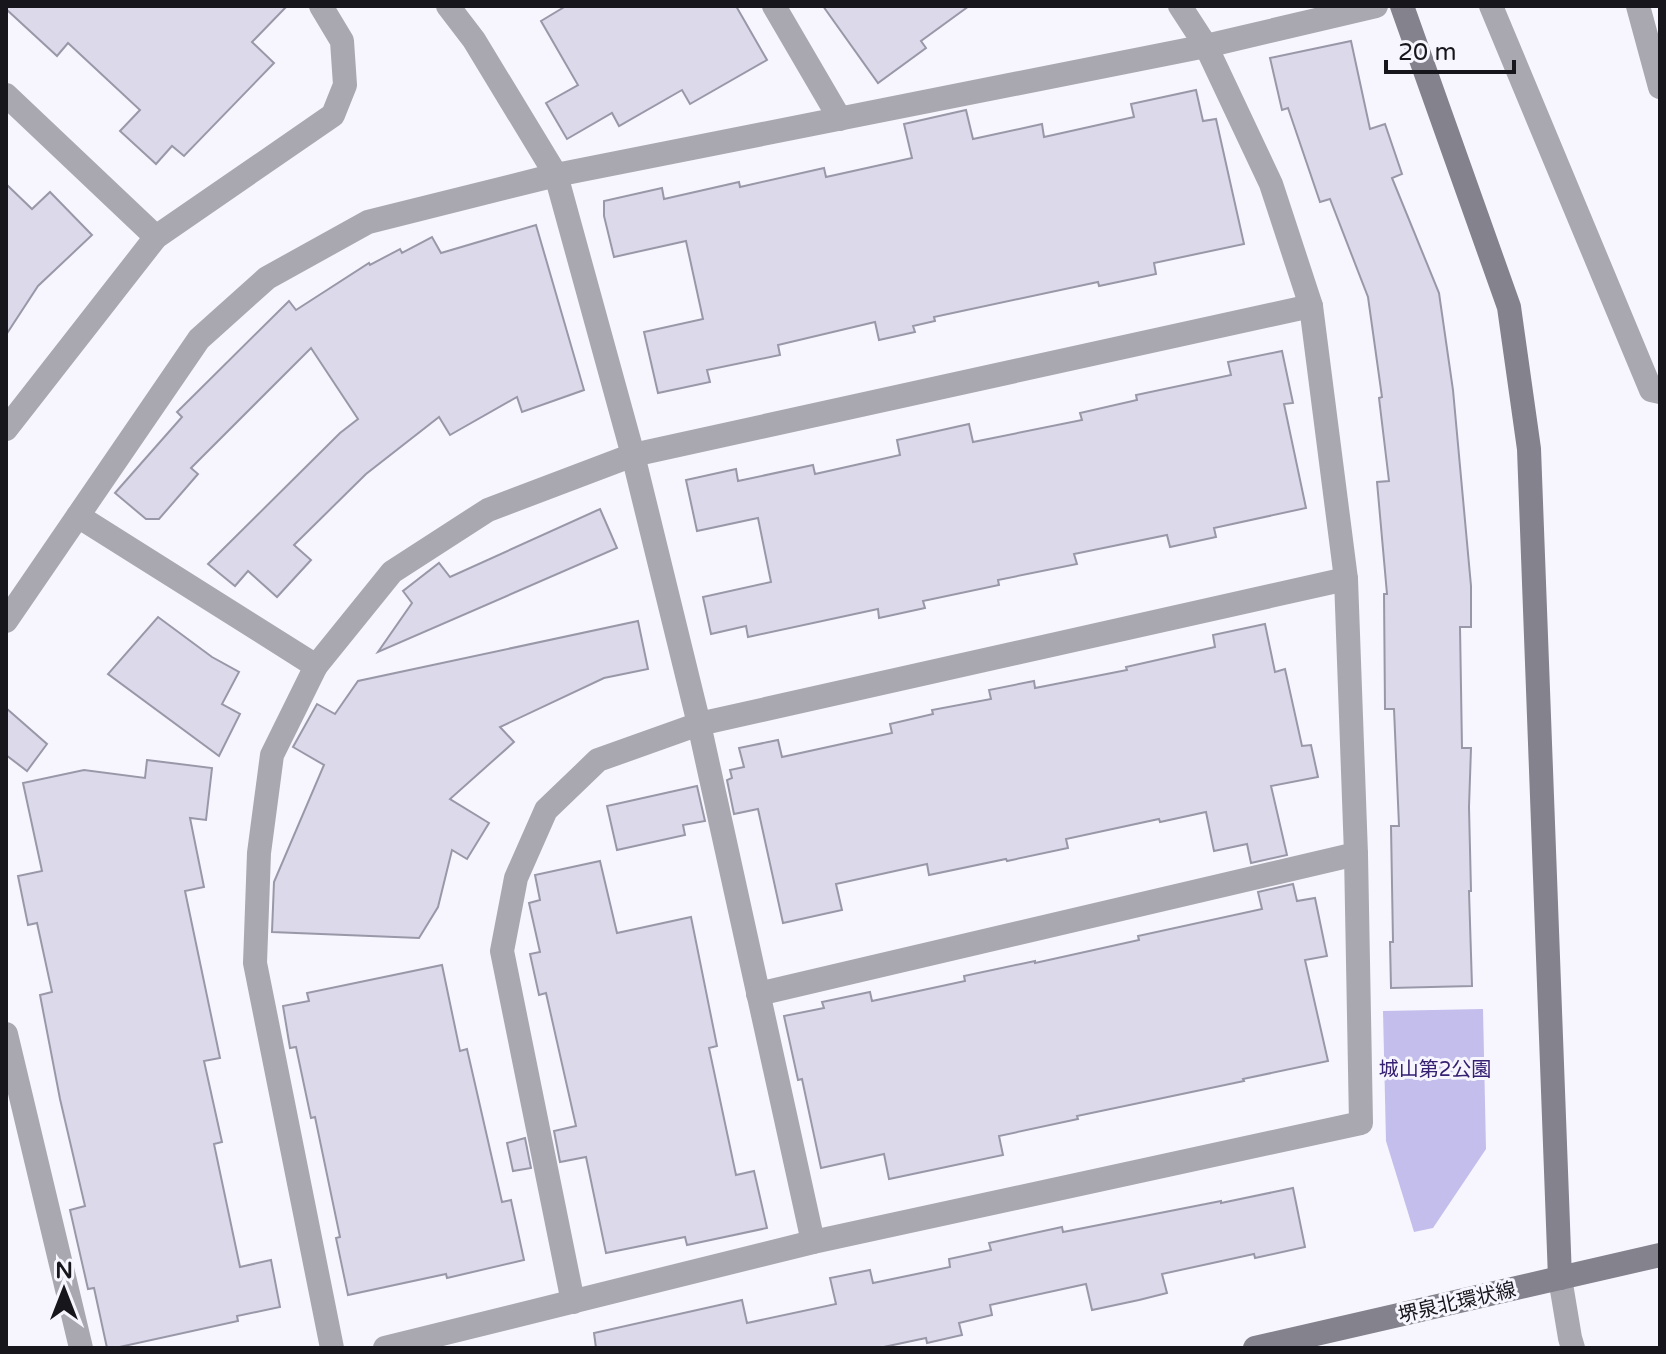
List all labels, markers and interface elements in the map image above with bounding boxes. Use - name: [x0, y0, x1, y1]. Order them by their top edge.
- scale bar: [1386, 24, 1514, 74]
- text: 20 m: [1398, 38, 1456, 67]
- park label: 城山第2公園: [1379, 1058, 1491, 1082]
- north arrow: [24, 1250, 104, 1330]
- text: N: [55, 1258, 73, 1284]
- street label: 堺泉北環状線: [1396, 1278, 1518, 1328]

